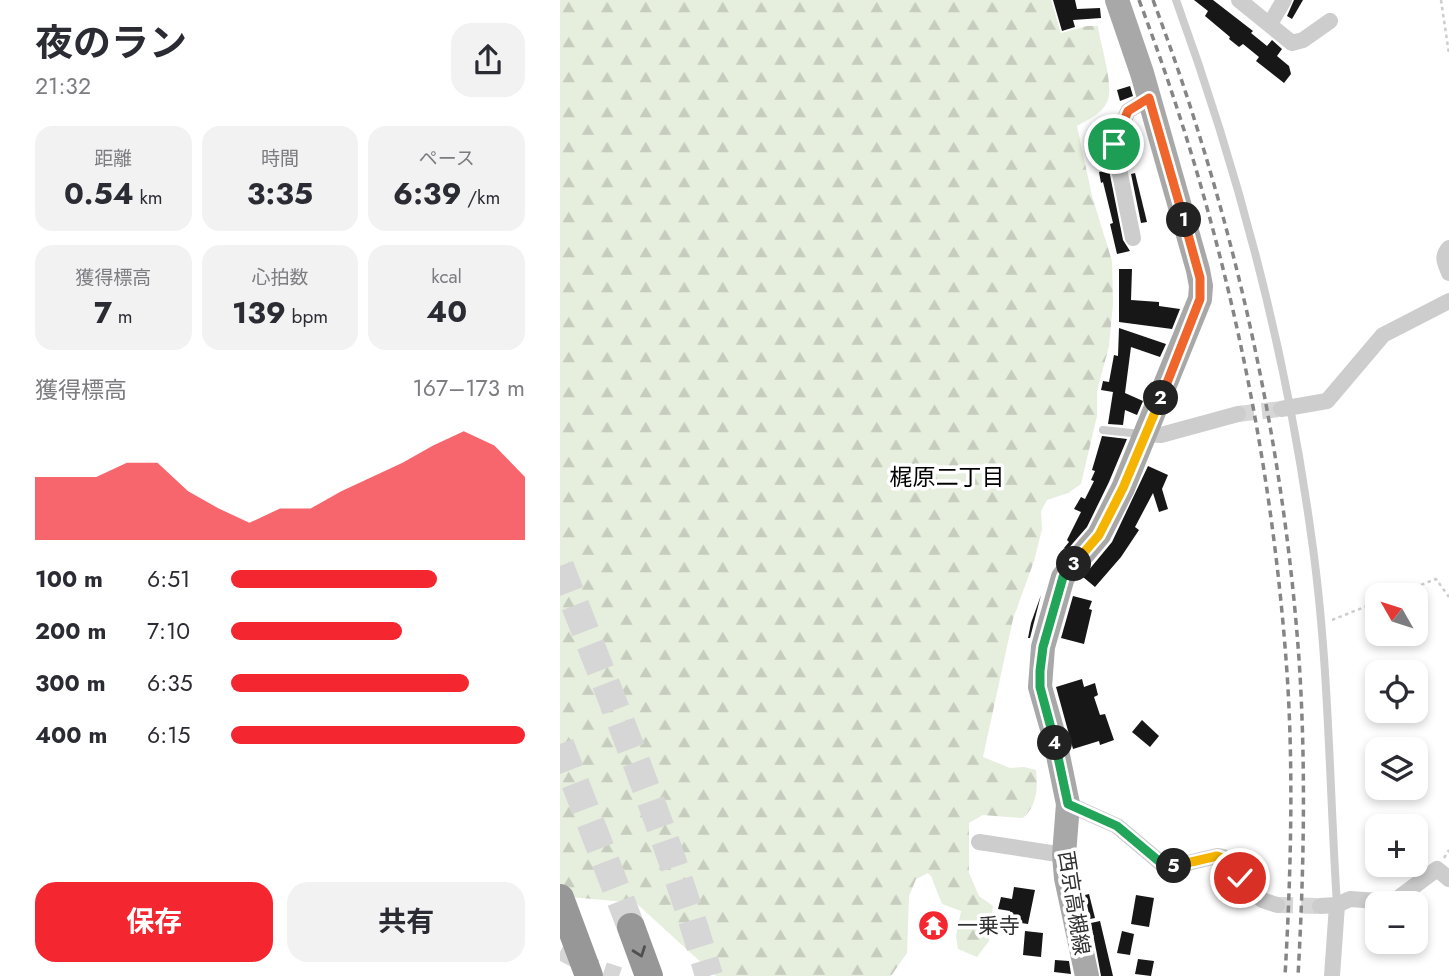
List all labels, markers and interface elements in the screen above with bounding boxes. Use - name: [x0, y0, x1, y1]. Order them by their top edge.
- text: 夜のラン: [35, 15, 187, 70]
- button: share: [451, 23, 525, 97]
- text: 21:32: [35, 69, 91, 103]
- pin: [1084, 114, 1144, 174]
- icon: arrive: [1095, 125, 1133, 163]
- text: 距離: [94, 145, 132, 172]
- text: 時間: [261, 145, 299, 172]
- text: ペース: [419, 145, 475, 172]
- text: 0.54: [64, 172, 134, 215]
- text: 3:35: [247, 172, 313, 215]
- text: 6:39: [393, 172, 462, 215]
- text: km: [134, 184, 163, 211]
- text: /km: [462, 184, 500, 211]
- pin: 1: [1166, 202, 1202, 238]
- text: 1: [1179, 206, 1188, 233]
- text: kcal: [431, 263, 462, 290]
- text: 獲得標高: [75, 264, 151, 291]
- text: 心拍数: [251, 264, 309, 291]
- text: 40: [426, 290, 467, 333]
- text: 7: [94, 291, 112, 334]
- text: 139: [232, 291, 286, 334]
- text: m: [112, 303, 133, 330]
- text: bpm: [286, 303, 328, 330]
- text: 167–173 m: [412, 371, 525, 405]
- text: 獲得標高: [35, 373, 127, 407]
- pin: 2: [1144, 380, 1178, 416]
- text: 2: [1154, 384, 1167, 411]
- district label: 梶原二丁目: [890, 460, 1005, 494]
- pin: 3: [1056, 546, 1092, 582]
- text: 3: [1068, 550, 1079, 577]
- text: 100 m: [35, 562, 103, 596]
- text: 6:51: [147, 562, 190, 596]
- north arrow: [1365, 583, 1428, 646]
- map controls: [1365, 583, 1428, 954]
- text: 200 m: [35, 614, 106, 648]
- text: 7:10: [147, 614, 190, 648]
- button: locate: [1365, 660, 1428, 723]
- text: 300 m: [35, 666, 106, 700]
- text: 6:35: [147, 666, 193, 700]
- text: 400 m: [35, 718, 107, 752]
- text: 6:15: [147, 718, 190, 752]
- pin: 4: [1037, 726, 1072, 760]
- text: 4: [1048, 729, 1061, 756]
- button: layers: [1365, 737, 1428, 800]
- button: +: [1365, 814, 1428, 877]
- pin: 5: [1156, 848, 1192, 884]
- pin: [1210, 848, 1270, 908]
- street label: 西京高槻線: [1051, 849, 1097, 957]
- text: 5: [1167, 852, 1180, 879]
- icon: check: [1221, 859, 1259, 897]
- button: 保存: [35, 882, 273, 962]
- button: 共有: [287, 882, 525, 962]
- button: −: [1365, 891, 1428, 954]
- temple icon: 一乗寺: [917, 909, 951, 943]
- place label: 一乗寺: [957, 911, 1020, 941]
- one-way arrow: [632, 945, 646, 957]

